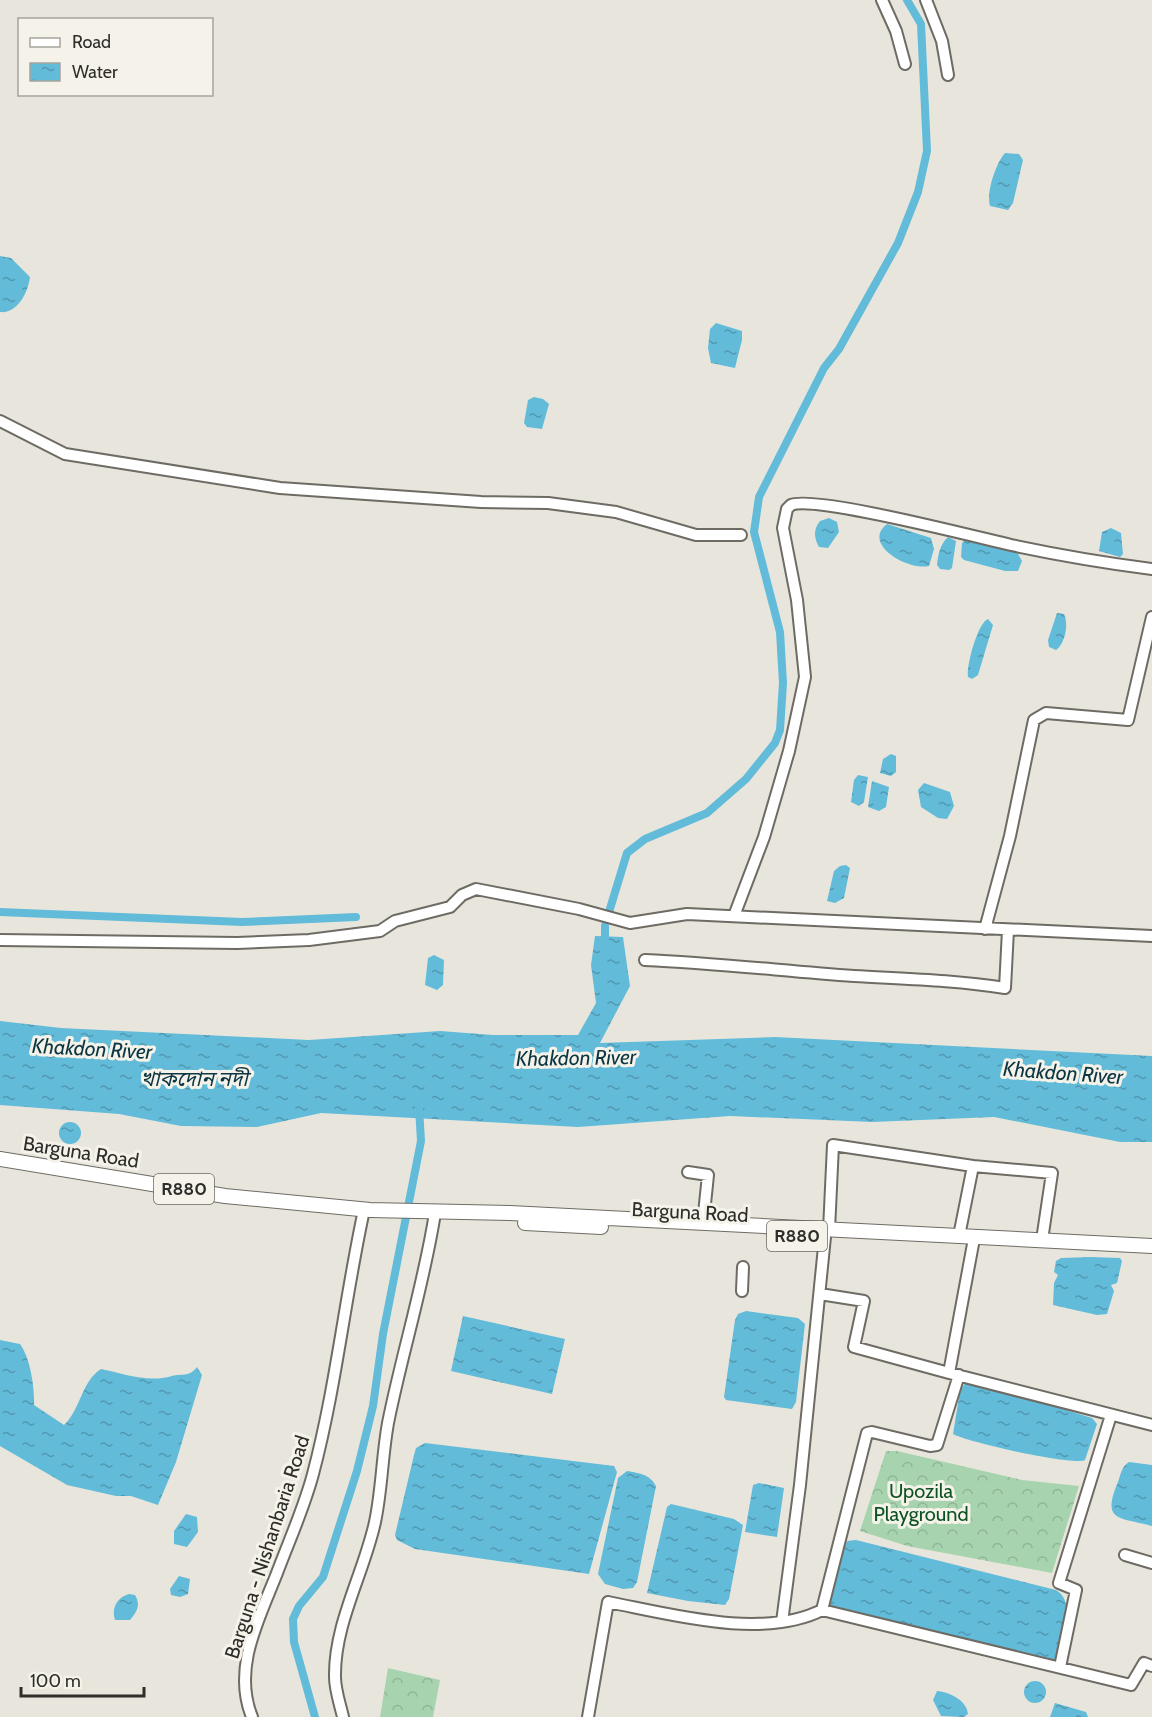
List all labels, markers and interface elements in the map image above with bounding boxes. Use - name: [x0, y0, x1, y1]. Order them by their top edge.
- legend: [18, 18, 213, 96]
- text: Road: [72, 31, 111, 53]
- text: Water: [72, 61, 118, 83]
- water label: Khakdon River: [31, 1033, 154, 1064]
- water label: Khakdon River: [516, 1044, 638, 1071]
- water label: Khakdon River: [1002, 1056, 1125, 1089]
- water label: খাকদোন নদী: [140, 1066, 252, 1091]
- street label: Barguna Road: [21, 1131, 141, 1173]
- road number: R880: [154, 1174, 214, 1204]
- street label: Barguna Road: [631, 1197, 749, 1227]
- road number: R880: [767, 1221, 827, 1251]
- street label: Barguna - Nishanbaria Road: [220, 1432, 314, 1662]
- park label: Upozila Playground: [873, 1479, 969, 1526]
- scale bar: [21, 1660, 144, 1698]
- text: 100 m: [30, 1670, 81, 1692]

